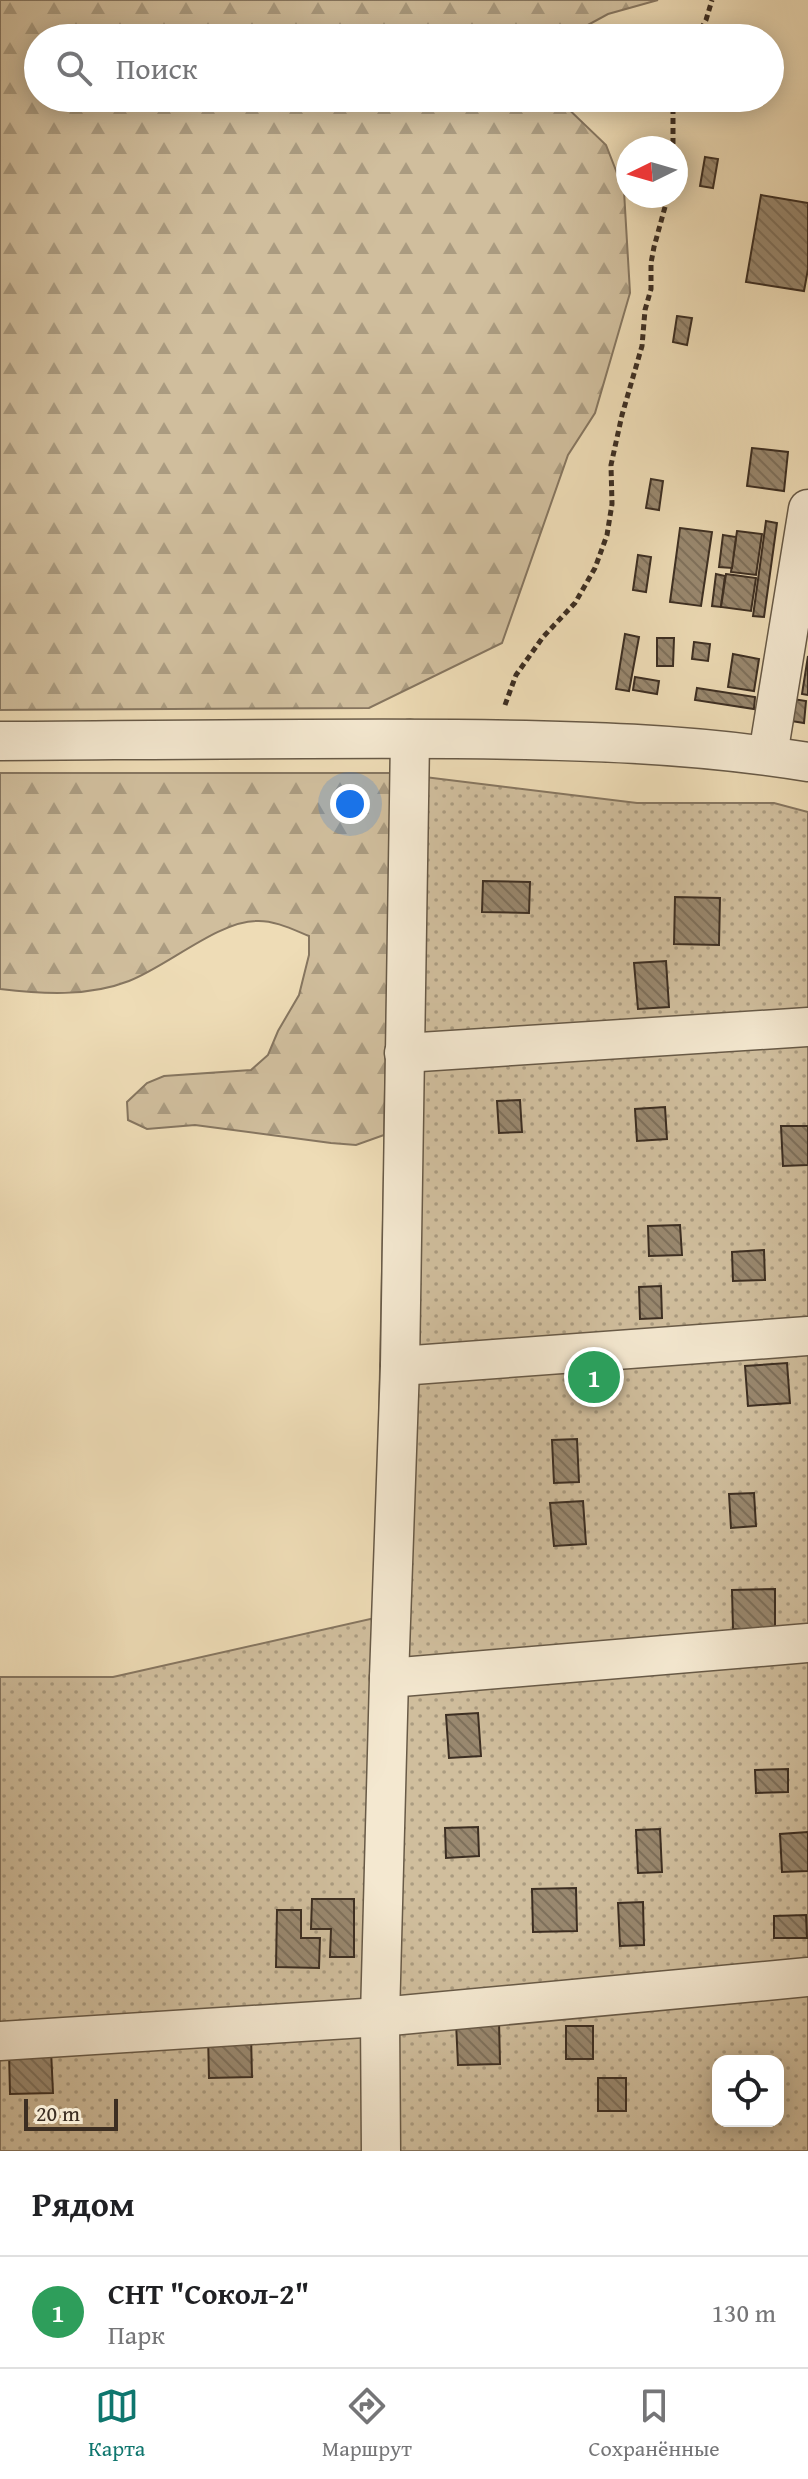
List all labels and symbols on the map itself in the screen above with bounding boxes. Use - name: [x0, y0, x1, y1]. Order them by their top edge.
- north arrow: [616, 136, 688, 208]
- your location: [330, 784, 370, 824]
- pin: 1: [568, 1347, 620, 1407]
- scale bar: [24, 2095, 118, 2131]

